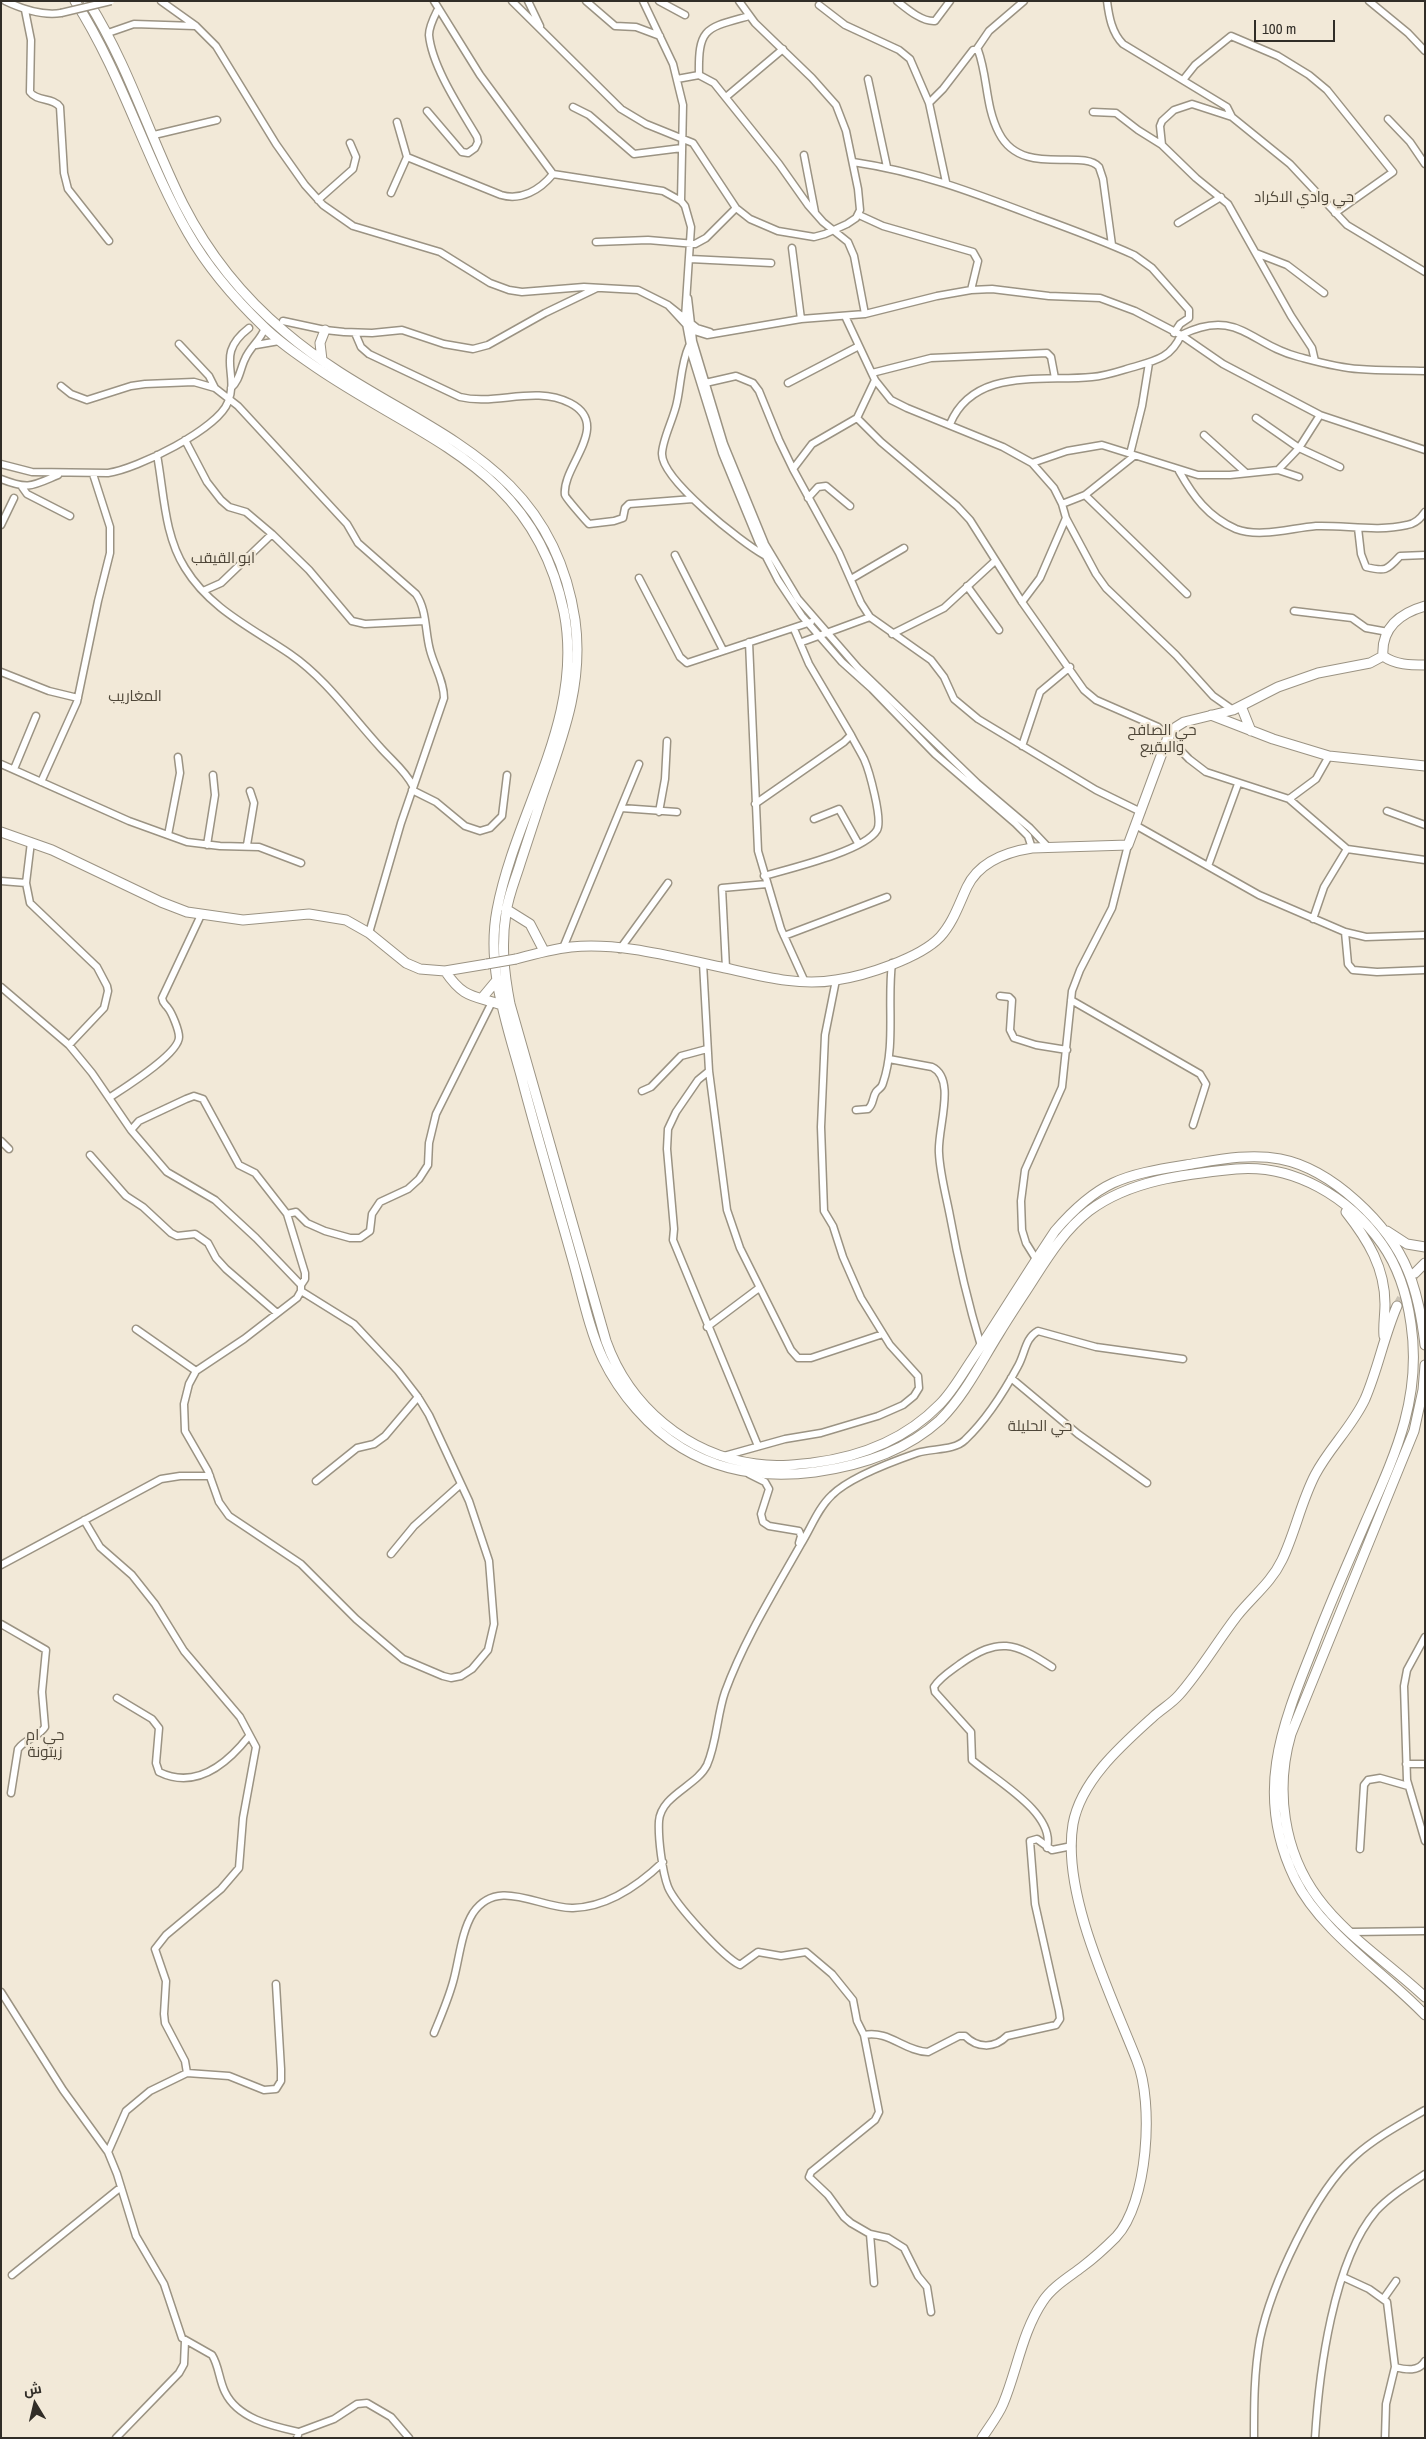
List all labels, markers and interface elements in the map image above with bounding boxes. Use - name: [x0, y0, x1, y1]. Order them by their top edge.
- scale bar: [1256, 10, 1337, 42]
- text: 100 m: [1262, 18, 1296, 39]
- district label: حي وادي الاكراد: [1254, 189, 1354, 207]
- district label: ابو القيقب: [191, 550, 255, 568]
- district label: المغاريب: [108, 688, 162, 706]
- district label: حي الصافح والبقيع: [1128, 722, 1196, 757]
- district label: حي الحليلة: [1008, 1418, 1072, 1436]
- district label: حي ام زيتونة: [26, 1727, 64, 1762]
- north arrow: [10, 2379, 60, 2429]
- text: ش: [22, 2379, 43, 2399]

